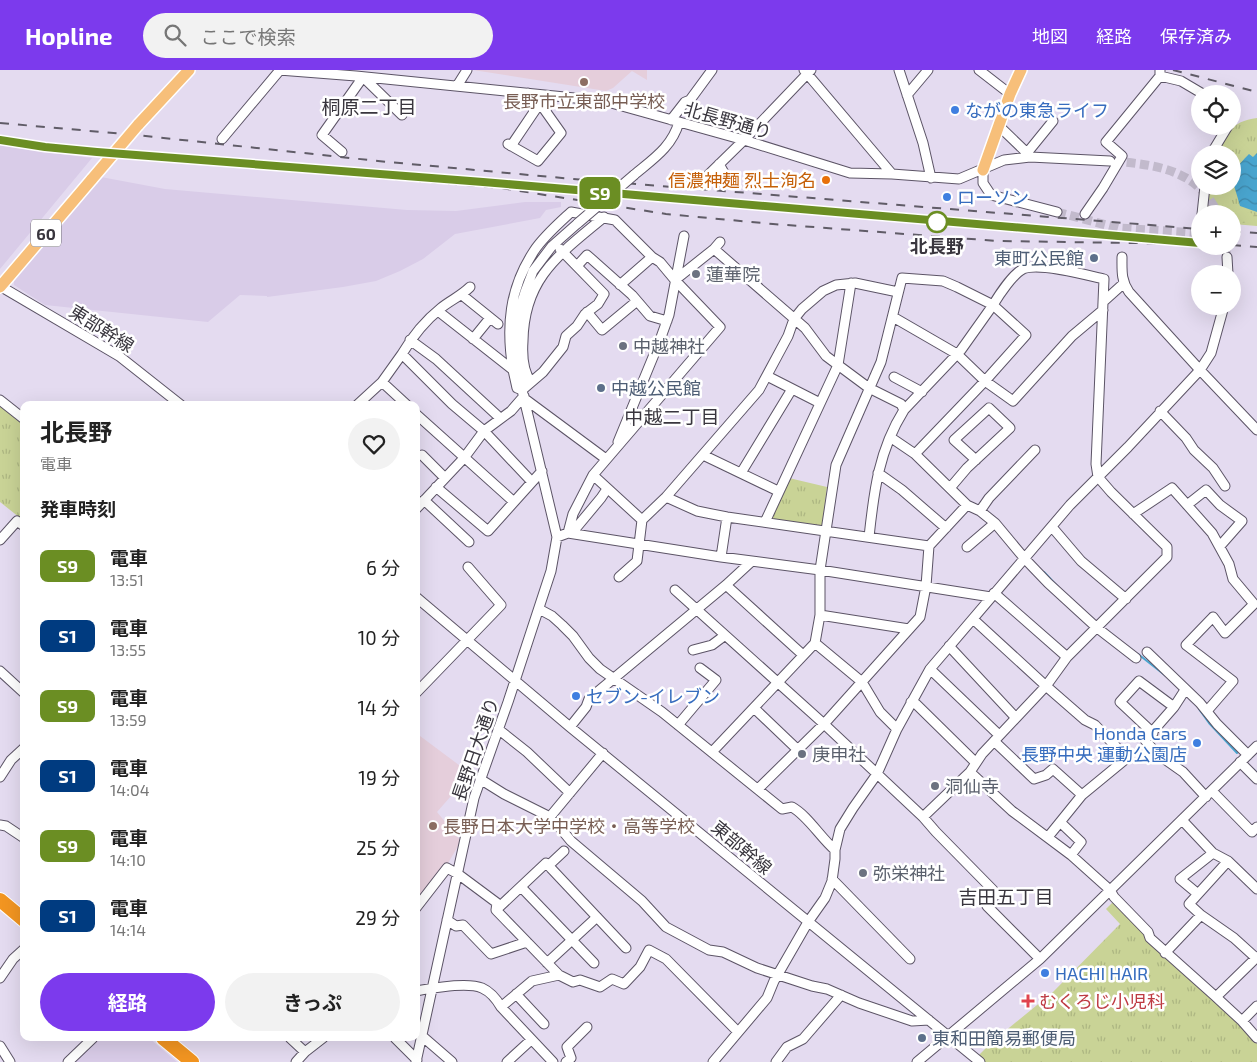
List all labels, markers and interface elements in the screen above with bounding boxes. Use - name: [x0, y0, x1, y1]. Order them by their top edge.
- search box: [143, 13, 493, 58]
- text: Hopline: [25, 21, 113, 50]
- icon: search: [161, 21, 189, 49]
- text: ここで検索: [201, 25, 296, 48]
- text: 地図: [1032, 25, 1068, 47]
- text: 経路: [1096, 25, 1132, 47]
- text: 保存済み: [1160, 25, 1232, 47]
- marker: 長野市立東部中学校: [578, 76, 590, 88]
- map controls: [1191, 85, 1241, 315]
- button: locate: [1191, 85, 1241, 135]
- place label: 長野市立東部中学校: [503, 90, 665, 112]
- district label: 桐原二丁目: [321, 95, 417, 118]
- street label: 北長野通り: [682, 97, 774, 143]
- place label: ながの東急ライフ: [965, 99, 1109, 121]
- marker: ながの東急ライフ: [949, 104, 961, 116]
- button: layers: [1191, 145, 1241, 195]
- place label: 信濃神麺 烈士洵名: [668, 169, 816, 191]
- marker: 信濃神麺 烈士洵名: [820, 174, 832, 186]
- line badge: S9: [578, 177, 622, 209]
- text: S9: [589, 182, 611, 204]
- place label: ローソン: [957, 186, 1029, 208]
- marker: ローソン: [941, 191, 953, 203]
- button: +: [1191, 205, 1241, 255]
- marker: 北長野: [926, 211, 948, 233]
- road number: 60: [31, 220, 61, 247]
- place label: 北長野: [910, 235, 964, 257]
- place label: 東町公民館: [994, 247, 1084, 269]
- marker: 東町公民館: [1088, 252, 1100, 264]
- place label: 蓮華院: [706, 263, 760, 285]
- button: −: [1191, 265, 1241, 315]
- marker: 蓮華院: [690, 268, 702, 280]
- street label: 東部幹線: [66, 300, 138, 356]
- place label: 中越神社: [633, 335, 705, 357]
- marker: 中越神社: [617, 340, 629, 352]
- place label: 中越公民館: [611, 377, 701, 399]
- marker: 中越公民館: [595, 382, 607, 394]
- district label: 中越二丁目: [624, 405, 720, 428]
- text: 北長野: [40, 417, 112, 446]
- button: heart: [348, 418, 400, 470]
- text: 電車: [40, 454, 72, 473]
- text: 発車時刻: [40, 497, 116, 520]
- text: 電車: [110, 546, 148, 569]
- text: S9: [57, 555, 78, 577]
- text: 6 分: [366, 556, 400, 579]
- text: 13:51: [110, 570, 144, 589]
- text: 電車: [110, 616, 148, 639]
- text: S1: [58, 625, 77, 647]
- text: 10 分: [358, 626, 400, 649]
- text: 13:55: [110, 640, 146, 659]
- place label: セブン-イレブン: [586, 685, 720, 707]
- text: 電車: [110, 686, 148, 709]
- marker: セブン-イレブン: [570, 690, 582, 702]
- street label: 長野日大通り: [447, 694, 503, 804]
- text: S9: [57, 695, 78, 717]
- text: 14 分: [358, 696, 400, 719]
- text: 13:59: [110, 710, 147, 729]
- place label: Honda Cars 長野中央 運動公園店: [1021, 722, 1187, 765]
- marker: Honda Cars 長野中央 運動公園店: [1191, 737, 1203, 749]
- place label: 庚申社: [812, 743, 866, 765]
- marker: 庚申社: [796, 748, 808, 760]
- text: 電車: [110, 756, 148, 779]
- text: S1: [58, 765, 77, 787]
- text: 19 分: [358, 766, 400, 789]
- place label: 洞仙寺: [945, 775, 999, 797]
- text: 14:04: [110, 780, 149, 799]
- marker: 洞仙寺: [929, 780, 941, 792]
- place label: 長野日本大学中学校・高等学校: [443, 815, 695, 837]
- street label: 東部幹線: [707, 815, 777, 879]
- marker: 長野日本大学中学校・高等学校: [427, 820, 439, 832]
- text: 電車: [110, 826, 148, 849]
- text: S9: [57, 835, 78, 857]
- text: 25 分: [356, 836, 400, 859]
- text: 14:10: [110, 850, 146, 869]
- place label: 弥栄神社: [873, 862, 945, 884]
- marker: 弥栄神社: [857, 867, 869, 879]
- district label: 吉田五丁目: [958, 885, 1054, 908]
- text: 電車: [110, 896, 148, 919]
- text: S1: [58, 905, 77, 927]
- text: 29 分: [355, 906, 400, 929]
- text: 14:14: [110, 920, 146, 939]
- place label: HACHI HAIR: [1055, 962, 1148, 984]
- marker: HACHI HAIR: [1039, 967, 1051, 979]
- button: 経路: [40, 973, 215, 1031]
- button: きっぷ: [225, 973, 400, 1031]
- place label: むくろじ小児科: [1039, 990, 1165, 1012]
- marker: むくろじ小児科: [1021, 994, 1035, 1008]
- place label: 東和田簡易郵便局: [932, 1027, 1076, 1049]
- marker: 東和田簡易郵便局: [916, 1032, 928, 1044]

